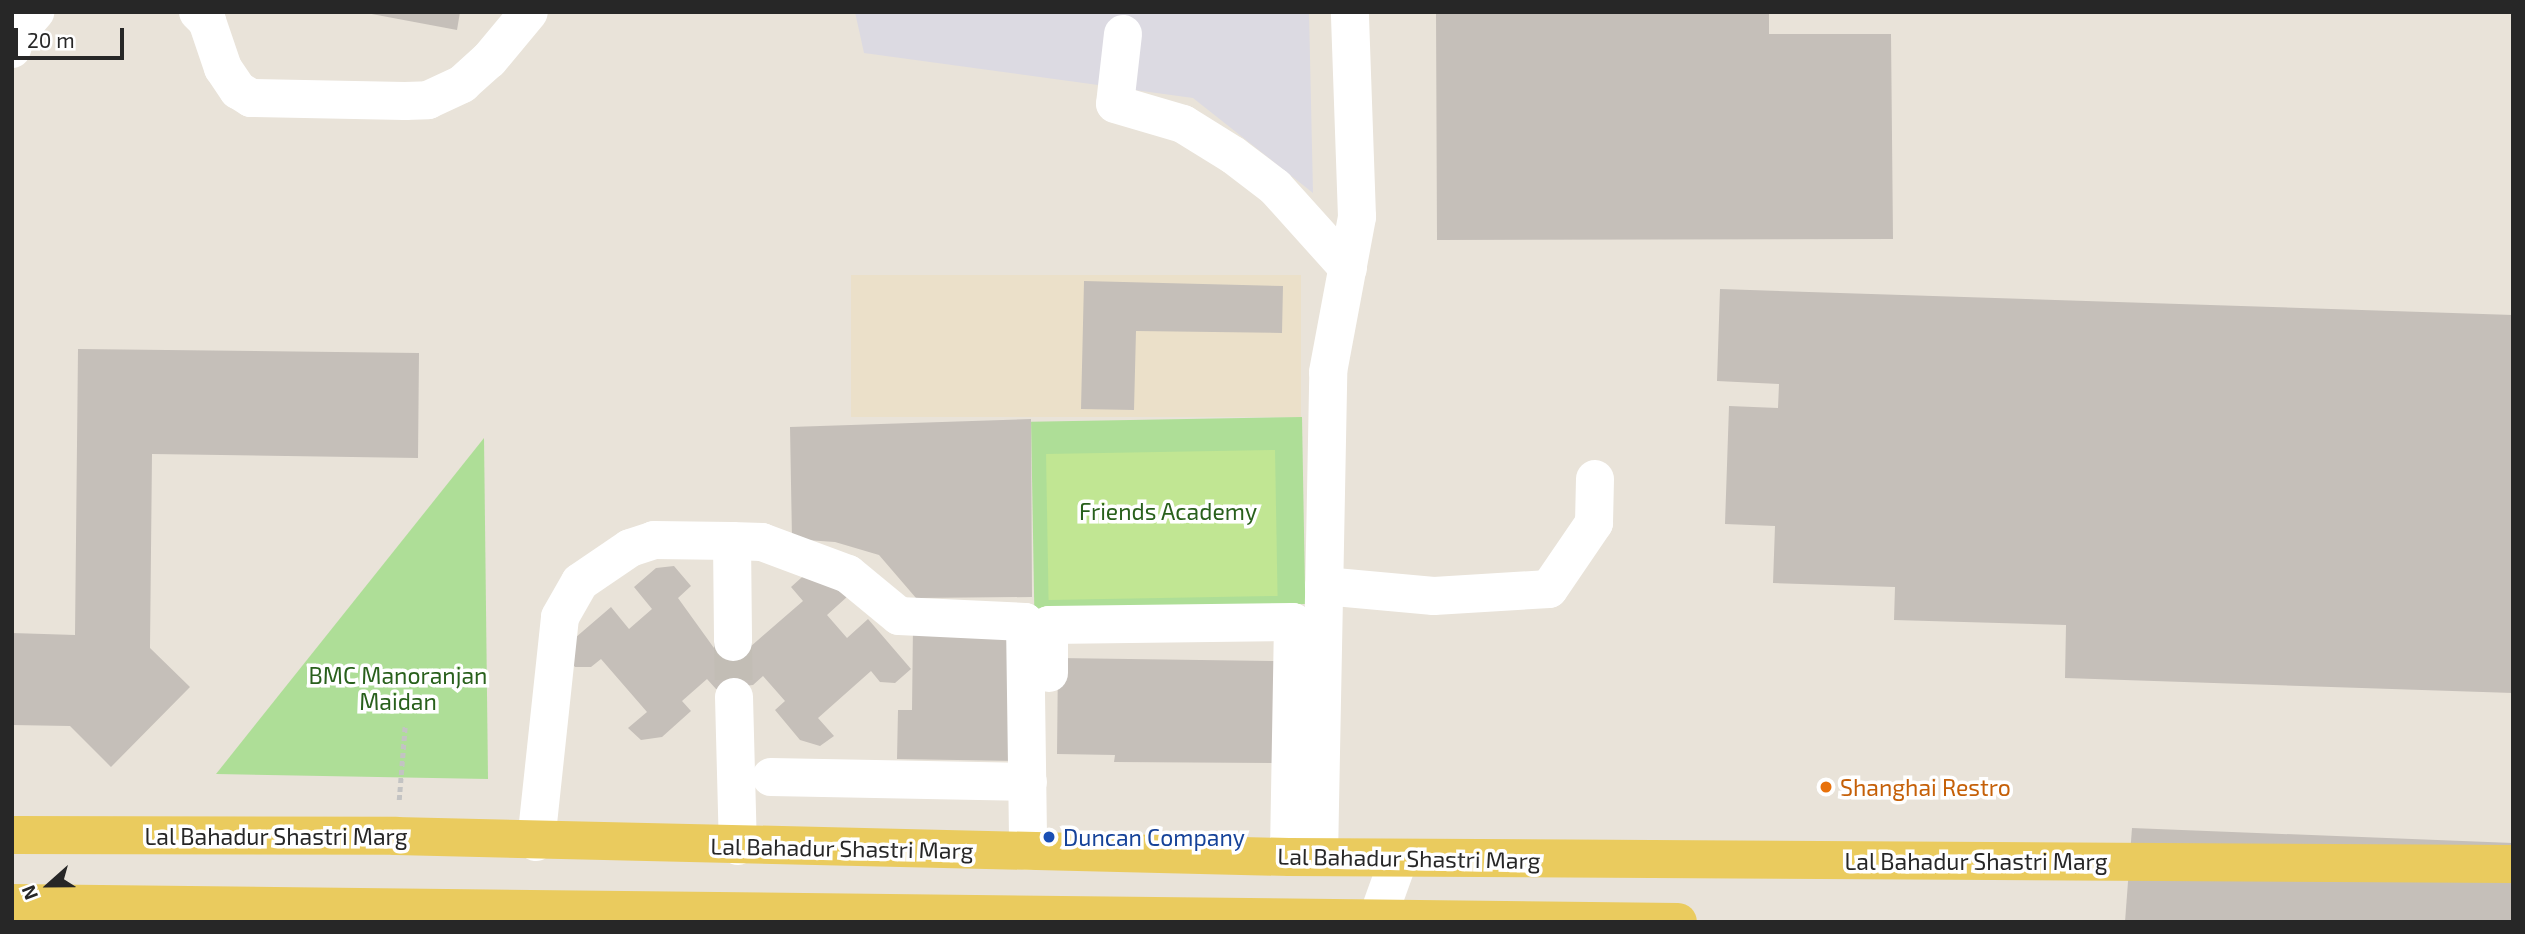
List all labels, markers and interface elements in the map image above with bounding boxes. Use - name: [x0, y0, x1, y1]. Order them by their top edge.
- scale bar: [18, 14, 128, 58]
- text: 20 m: [27, 27, 75, 52]
- park label: Friends Academy: [1079, 497, 1257, 525]
- park label: BMC Manoranjan Maidan: [309, 661, 487, 715]
- place label: Shanghai Restro: [1840, 773, 2011, 801]
- marker: Shanghai Restro: [1818, 779, 1834, 795]
- street label: Lal Bahadur Shastri Marg: [144, 822, 408, 850]
- place label: Duncan Company: [1063, 823, 1245, 851]
- marker: Duncan Company: [1041, 829, 1057, 845]
- street label: Lal Bahadur Shastri Marg: [710, 832, 974, 864]
- street label: Lal Bahadur Shastri Marg: [1277, 842, 1541, 874]
- street label: Lal Bahadur Shastri Marg: [1844, 847, 2108, 875]
- north arrow: [14, 850, 84, 920]
- text: N: [16, 882, 42, 903]

